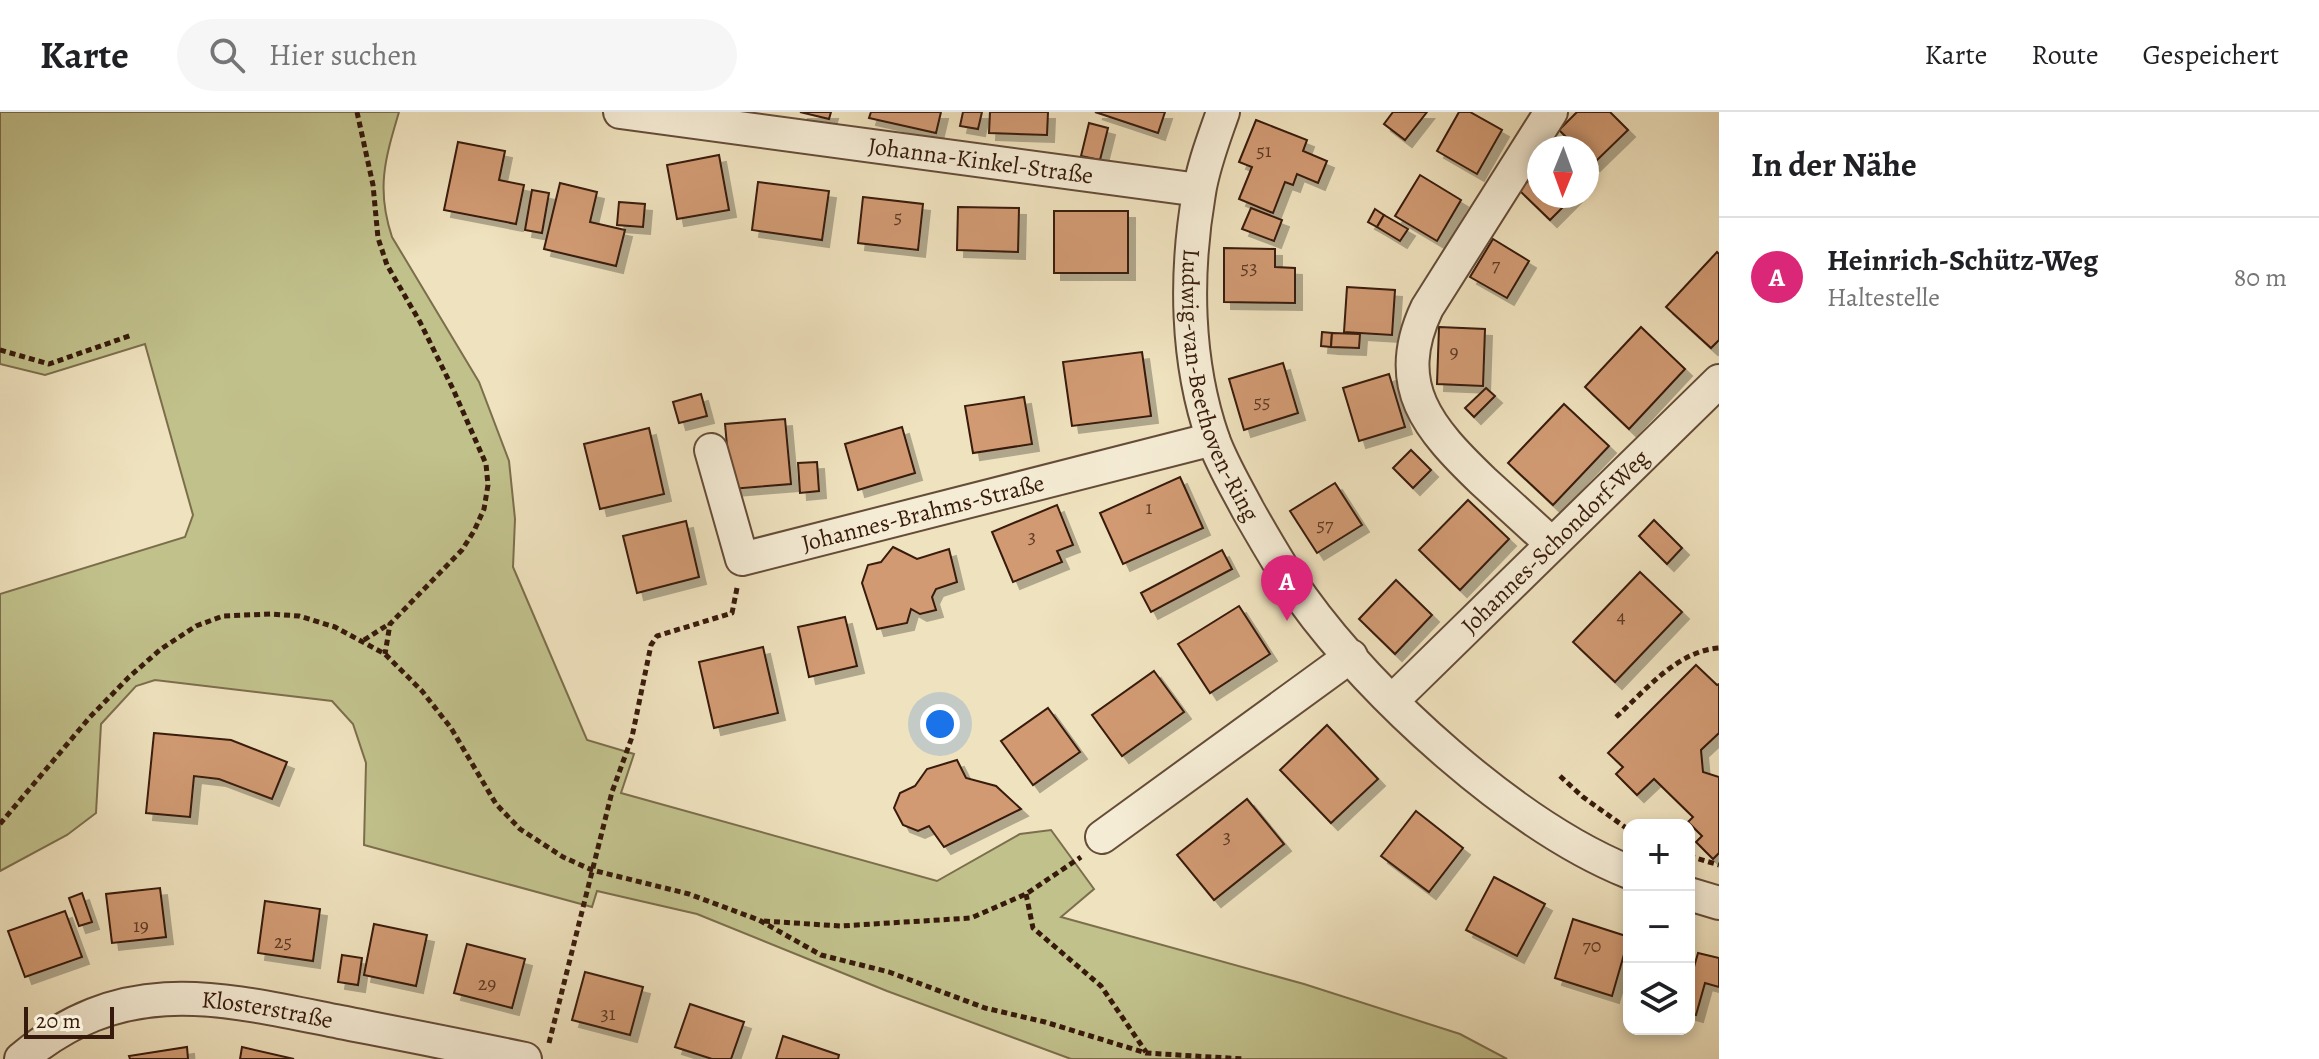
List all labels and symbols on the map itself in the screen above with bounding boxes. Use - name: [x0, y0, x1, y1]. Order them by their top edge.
- street label: Johanna-Kinkel-Straße: [866, 130, 1095, 192]
- north arrow: [1527, 136, 1599, 208]
- house number: 51: [1256, 137, 1272, 164]
- house number: 5: [894, 203, 902, 230]
- street label: Ludwig-van-Beethoven-Ring: [1174, 248, 1267, 527]
- house number: 7: [1492, 251, 1501, 278]
- house number: 53: [1241, 254, 1257, 281]
- house number: 9: [1449, 338, 1459, 365]
- house number: 55: [1253, 388, 1271, 415]
- street label: Johannes-Schondorf-Weg: [1454, 442, 1656, 641]
- street label: Johannes-Brahms-Straße: [798, 467, 1048, 559]
- house number: 1: [1146, 494, 1153, 521]
- house number: 57: [1317, 511, 1334, 538]
- house number: 3: [1028, 523, 1036, 550]
- pin: A: [1261, 555, 1313, 621]
- house number: 4: [1616, 603, 1626, 630]
- your location: [920, 704, 960, 744]
- house number: 3: [1223, 823, 1231, 850]
- house number: 19: [133, 912, 149, 939]
- house number: 25: [274, 928, 292, 955]
- house number: 70: [1582, 932, 1602, 959]
- house number: 29: [478, 970, 496, 997]
- street label: Klosterstraße: [200, 983, 336, 1036]
- house number: 31: [600, 1000, 616, 1027]
- scale bar: [24, 1003, 114, 1039]

